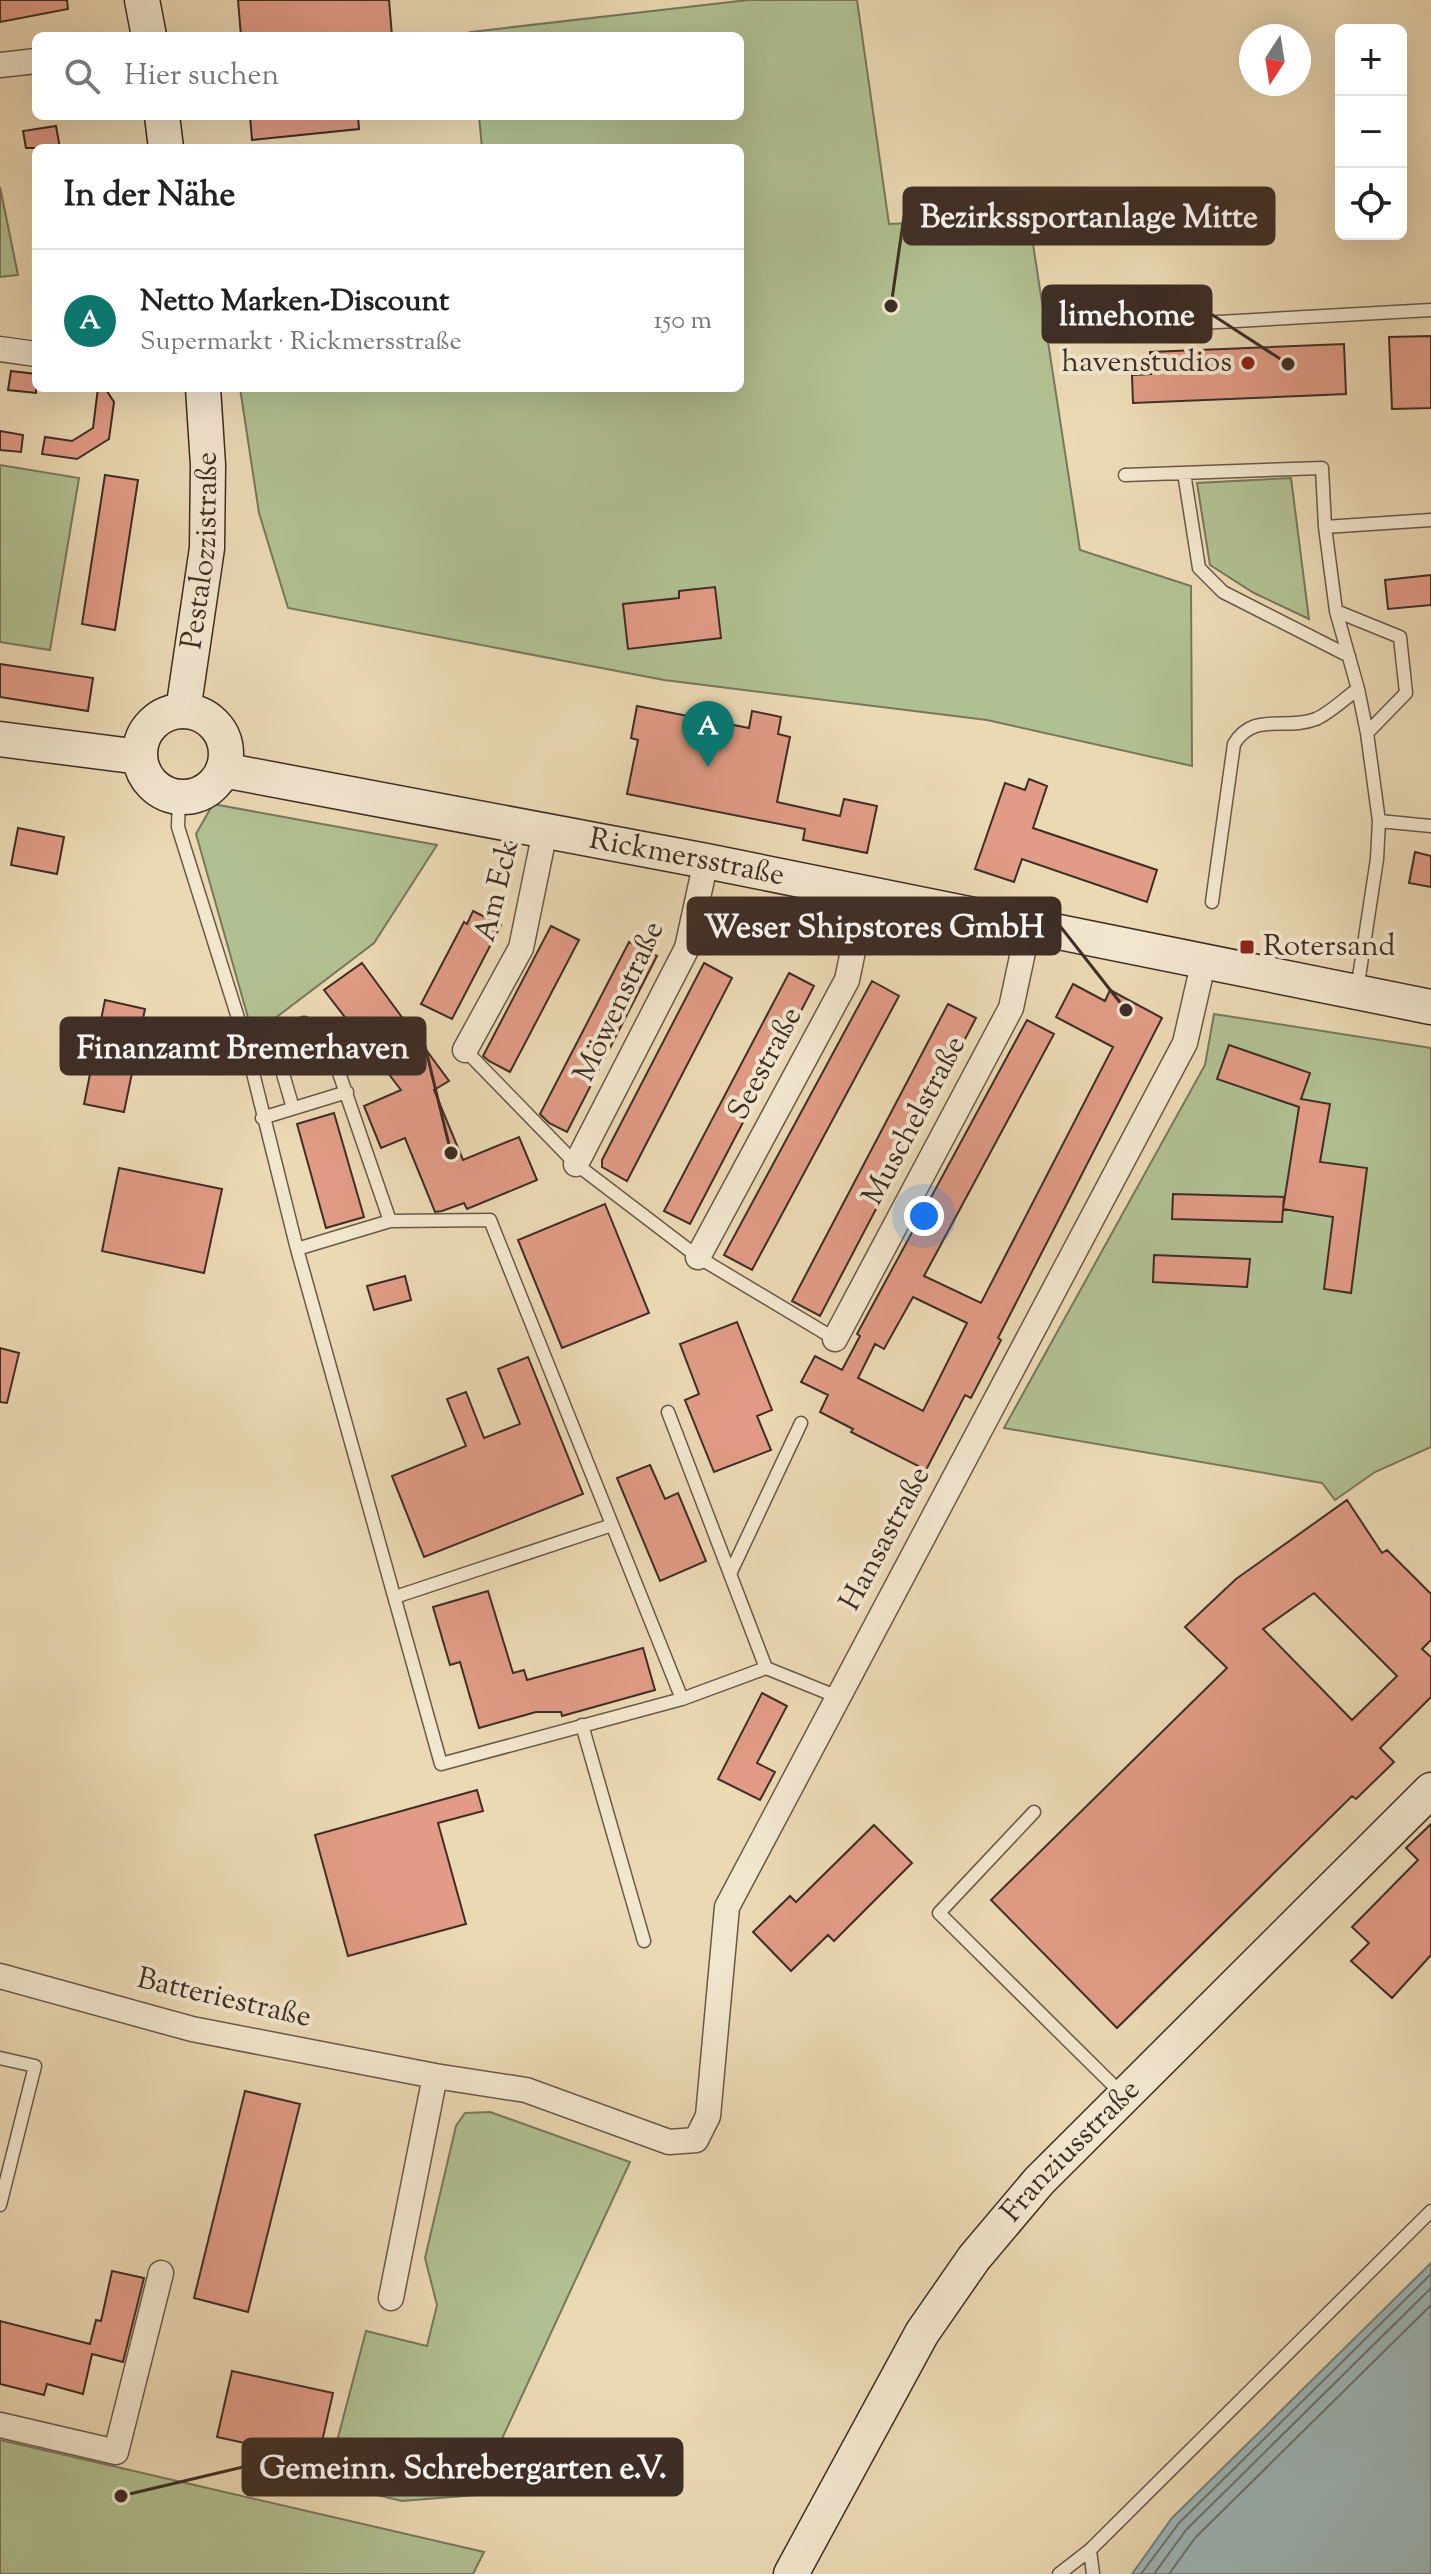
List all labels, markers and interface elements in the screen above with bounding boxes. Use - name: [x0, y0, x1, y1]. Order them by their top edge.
- north arrow: [1239, 24, 1311, 96]
- map controls: [1335, 24, 1407, 240]
- button: +: [1335, 24, 1407, 96]
- search box: [32, 32, 744, 120]
- icon: search: [60, 54, 104, 98]
- text: Hier suchen: [124, 55, 279, 98]
- button: −: [1335, 96, 1407, 168]
- button: locate: [1335, 168, 1407, 240]
- text: In der Nähe: [64, 172, 235, 221]
- callout: Bezirkssportanlage Mitte: [904, 188, 1274, 244]
- text: Bezirkssportanlage Mitte: [920, 196, 1258, 242]
- text: Netto Marken-Discount: [140, 281, 449, 324]
- callout: limehome: [1043, 286, 1211, 342]
- text: limehome: [1059, 294, 1195, 340]
- text: A: [79, 303, 101, 340]
- text: 150 m: [653, 303, 712, 340]
- text: Supermarkt · Rickmersstraße: [140, 324, 462, 361]
- place label: havenstudios: [1062, 342, 1232, 385]
- marker: havenstudios: [1239, 354, 1257, 372]
- street label: Pestalozzistraße: [171, 450, 229, 652]
- pin: A: [682, 701, 734, 767]
- street label: Rickmersstraße: [585, 818, 788, 898]
- street label: Am Eck: [465, 836, 531, 946]
- callout: Weser Shipstores GmbH: [688, 898, 1060, 954]
- text: Weser Shipstores GmbH: [704, 906, 1045, 952]
- street label: Möwenstraße: [564, 915, 676, 1089]
- place label: Rotersand: [1263, 926, 1395, 969]
- marker: Rotersand: [1238, 938, 1256, 956]
- street label: Seestraße: [718, 1000, 814, 1128]
- callout: Finanzamt Bremerhaven: [61, 1018, 425, 1074]
- text: Finanzamt Bremerhaven: [77, 1027, 409, 1073]
- street label: Muschelstraße: [852, 1029, 978, 1213]
- your location: [904, 1196, 944, 1236]
- street label: Hansastraße: [830, 1459, 942, 1619]
- street label: Batteriestraße: [133, 1958, 315, 2040]
- street label: Franziusstraße: [991, 2070, 1151, 2232]
- callout: Gemeinn. Schrebergarten e.V.: [243, 2439, 682, 2495]
- text: Gemeinn. Schrebergarten e.V.: [259, 2447, 667, 2493]

